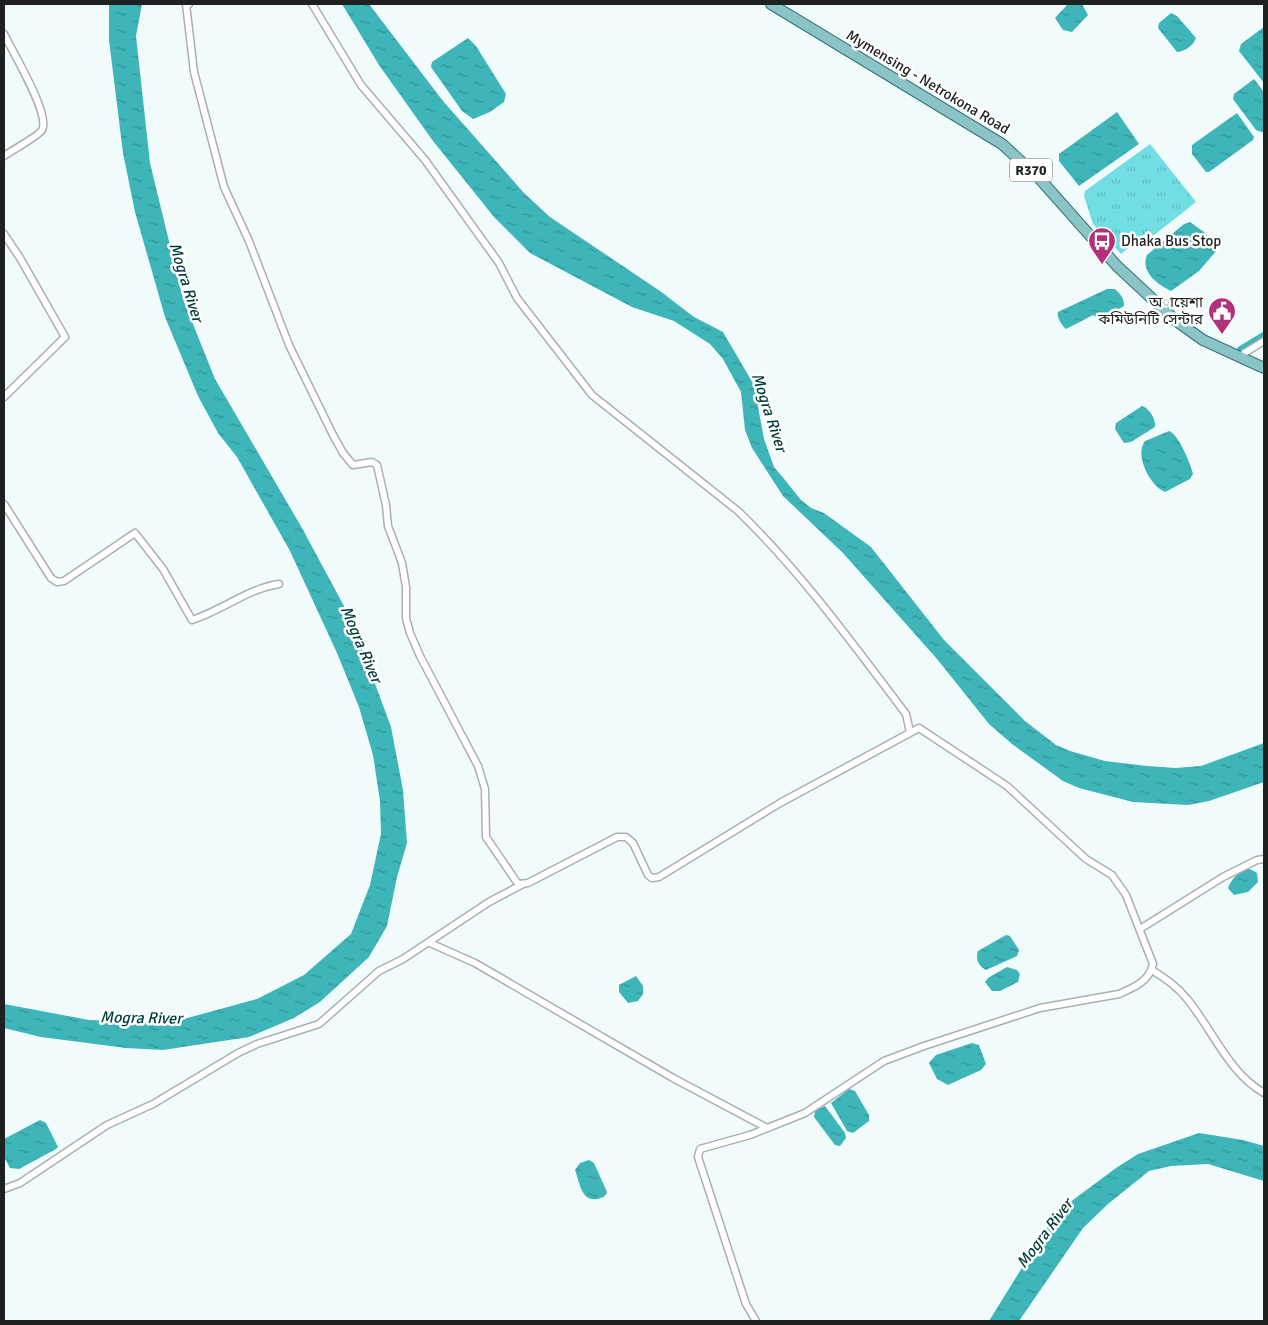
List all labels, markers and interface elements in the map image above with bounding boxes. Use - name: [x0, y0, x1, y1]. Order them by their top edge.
- street label: Mymensing - Netrokona Road: [843, 26, 1013, 138]
- road number: R370: [1010, 158, 1052, 182]
- bus stop icon: Dhaka Bus Stop: [1087, 226, 1117, 265]
- place label: Dhaka Bus Stop: [1121, 232, 1221, 250]
- water label: Mogra River: [165, 240, 208, 326]
- place label: অায়েশা কমিউনিটি সেন্টার: [1097, 293, 1204, 328]
- public building icon: অায়েশা কমিউনিটি সেন্টার: [1207, 296, 1237, 335]
- water label: Mogra River: [747, 370, 792, 456]
- water label: Mogra River: [336, 603, 387, 688]
- water label: Mogra River: [100, 1007, 184, 1029]
- water label: Mogra River: [1012, 1193, 1079, 1272]

